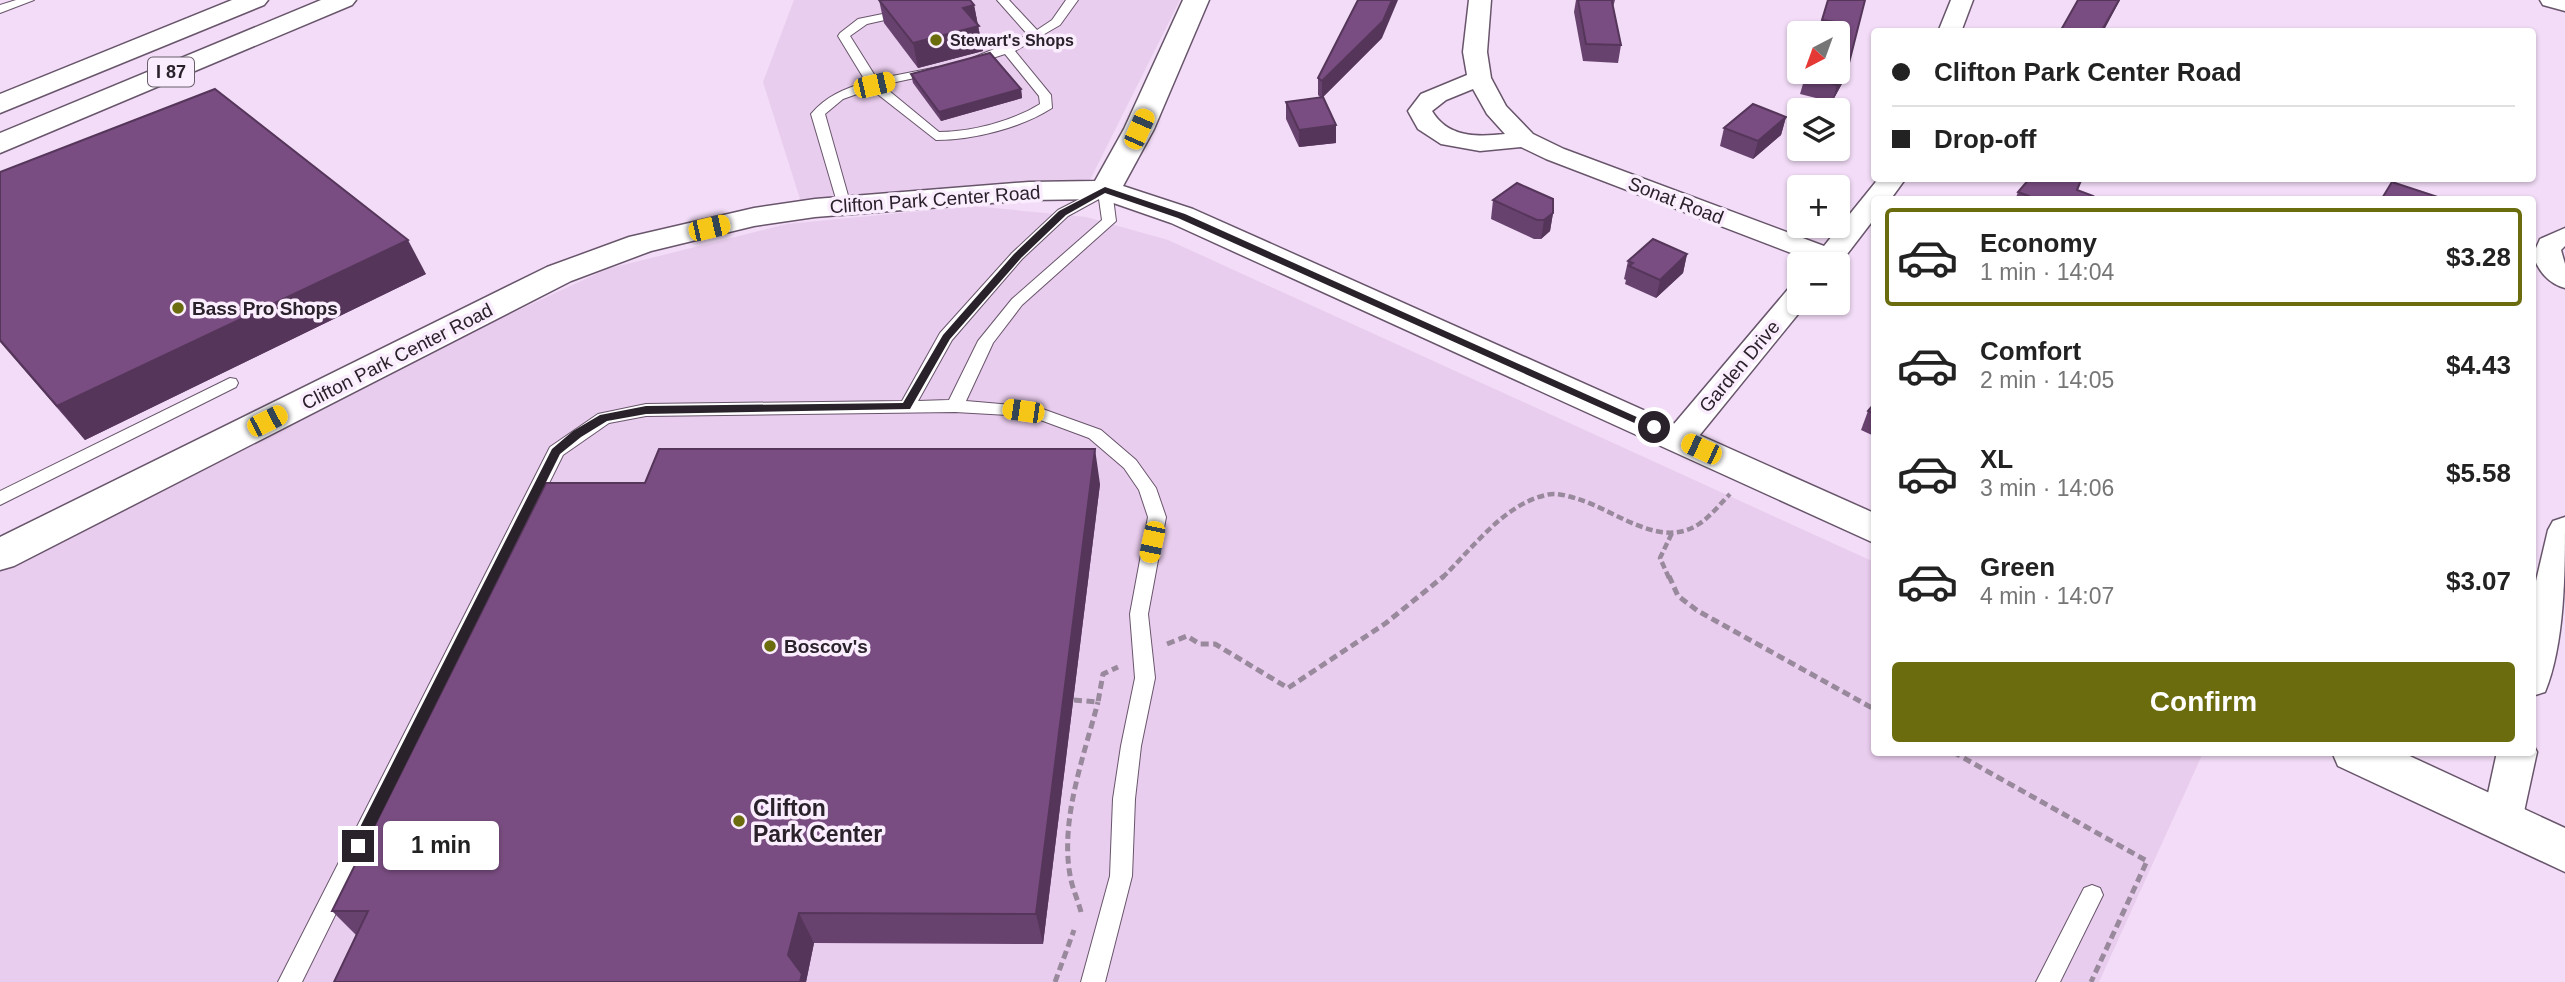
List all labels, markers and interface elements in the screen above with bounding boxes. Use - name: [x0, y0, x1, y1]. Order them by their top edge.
- north arrow: [1787, 21, 1850, 84]
- map controls: [1787, 21, 1850, 315]
- marker: Stewart's Shops: [928, 32, 944, 48]
- place label: Stewart's Shops: [950, 32, 1074, 49]
- text: Clifton Park Center Road: [1934, 57, 2242, 87]
- road number: I 87: [148, 58, 194, 86]
- car: [852, 70, 897, 100]
- button: layers: [1787, 98, 1850, 161]
- car: [1121, 106, 1158, 152]
- text: Drop-off: [1934, 124, 2037, 154]
- street label: Sonat Road: [1625, 173, 1726, 228]
- button: +: [1787, 175, 1850, 238]
- street label: Clifton Park Center Road: [829, 182, 1041, 217]
- car: [687, 213, 732, 243]
- icon: car: [1896, 226, 1959, 289]
- text: Economy: [1980, 228, 2097, 258]
- text: $3.28: [2446, 242, 2511, 272]
- button: −: [1787, 252, 1850, 315]
- text: 1 min · 14:04: [1980, 259, 2114, 285]
- place label: Bass Pro Shops: [192, 298, 338, 319]
- street label: Clifton Park Center Road: [298, 299, 496, 414]
- marker: Bass Pro Shops: [170, 300, 186, 316]
- street label: Garden Drive: [1695, 316, 1784, 416]
- icon: car: [1896, 334, 1959, 397]
- text: Comfort: [1980, 336, 2081, 366]
- text: $4.43: [2446, 350, 2511, 380]
- text: 2 min · 14:05: [1980, 367, 2114, 393]
- car: [1001, 398, 1046, 424]
- car: [244, 402, 291, 440]
- route start: [1638, 411, 1670, 443]
- car: [1678, 431, 1725, 467]
- icon: car: [1896, 442, 1959, 505]
- text: XL: [1980, 444, 2013, 474]
- text: $5.58: [2446, 458, 2511, 488]
- text: 3 min · 14:06: [1980, 475, 2114, 501]
- car: [1138, 519, 1167, 565]
- icon: car: [1896, 550, 1959, 613]
- text: Green: [1980, 552, 2055, 582]
- text: $3.07: [2446, 566, 2511, 596]
- text: 4 min · 14:07: [1980, 583, 2114, 609]
- place label: Boscov's: [784, 636, 868, 657]
- marker: Boscov's: [762, 638, 778, 654]
- button: Confirm: [1892, 662, 2515, 742]
- place label: Clifton Park Center: [753, 795, 882, 847]
- marker: Clifton Park Center: [731, 813, 747, 829]
- callout: 1 min: [382, 822, 498, 870]
- route end: [342, 830, 374, 862]
- text: 1 min: [411, 832, 471, 858]

